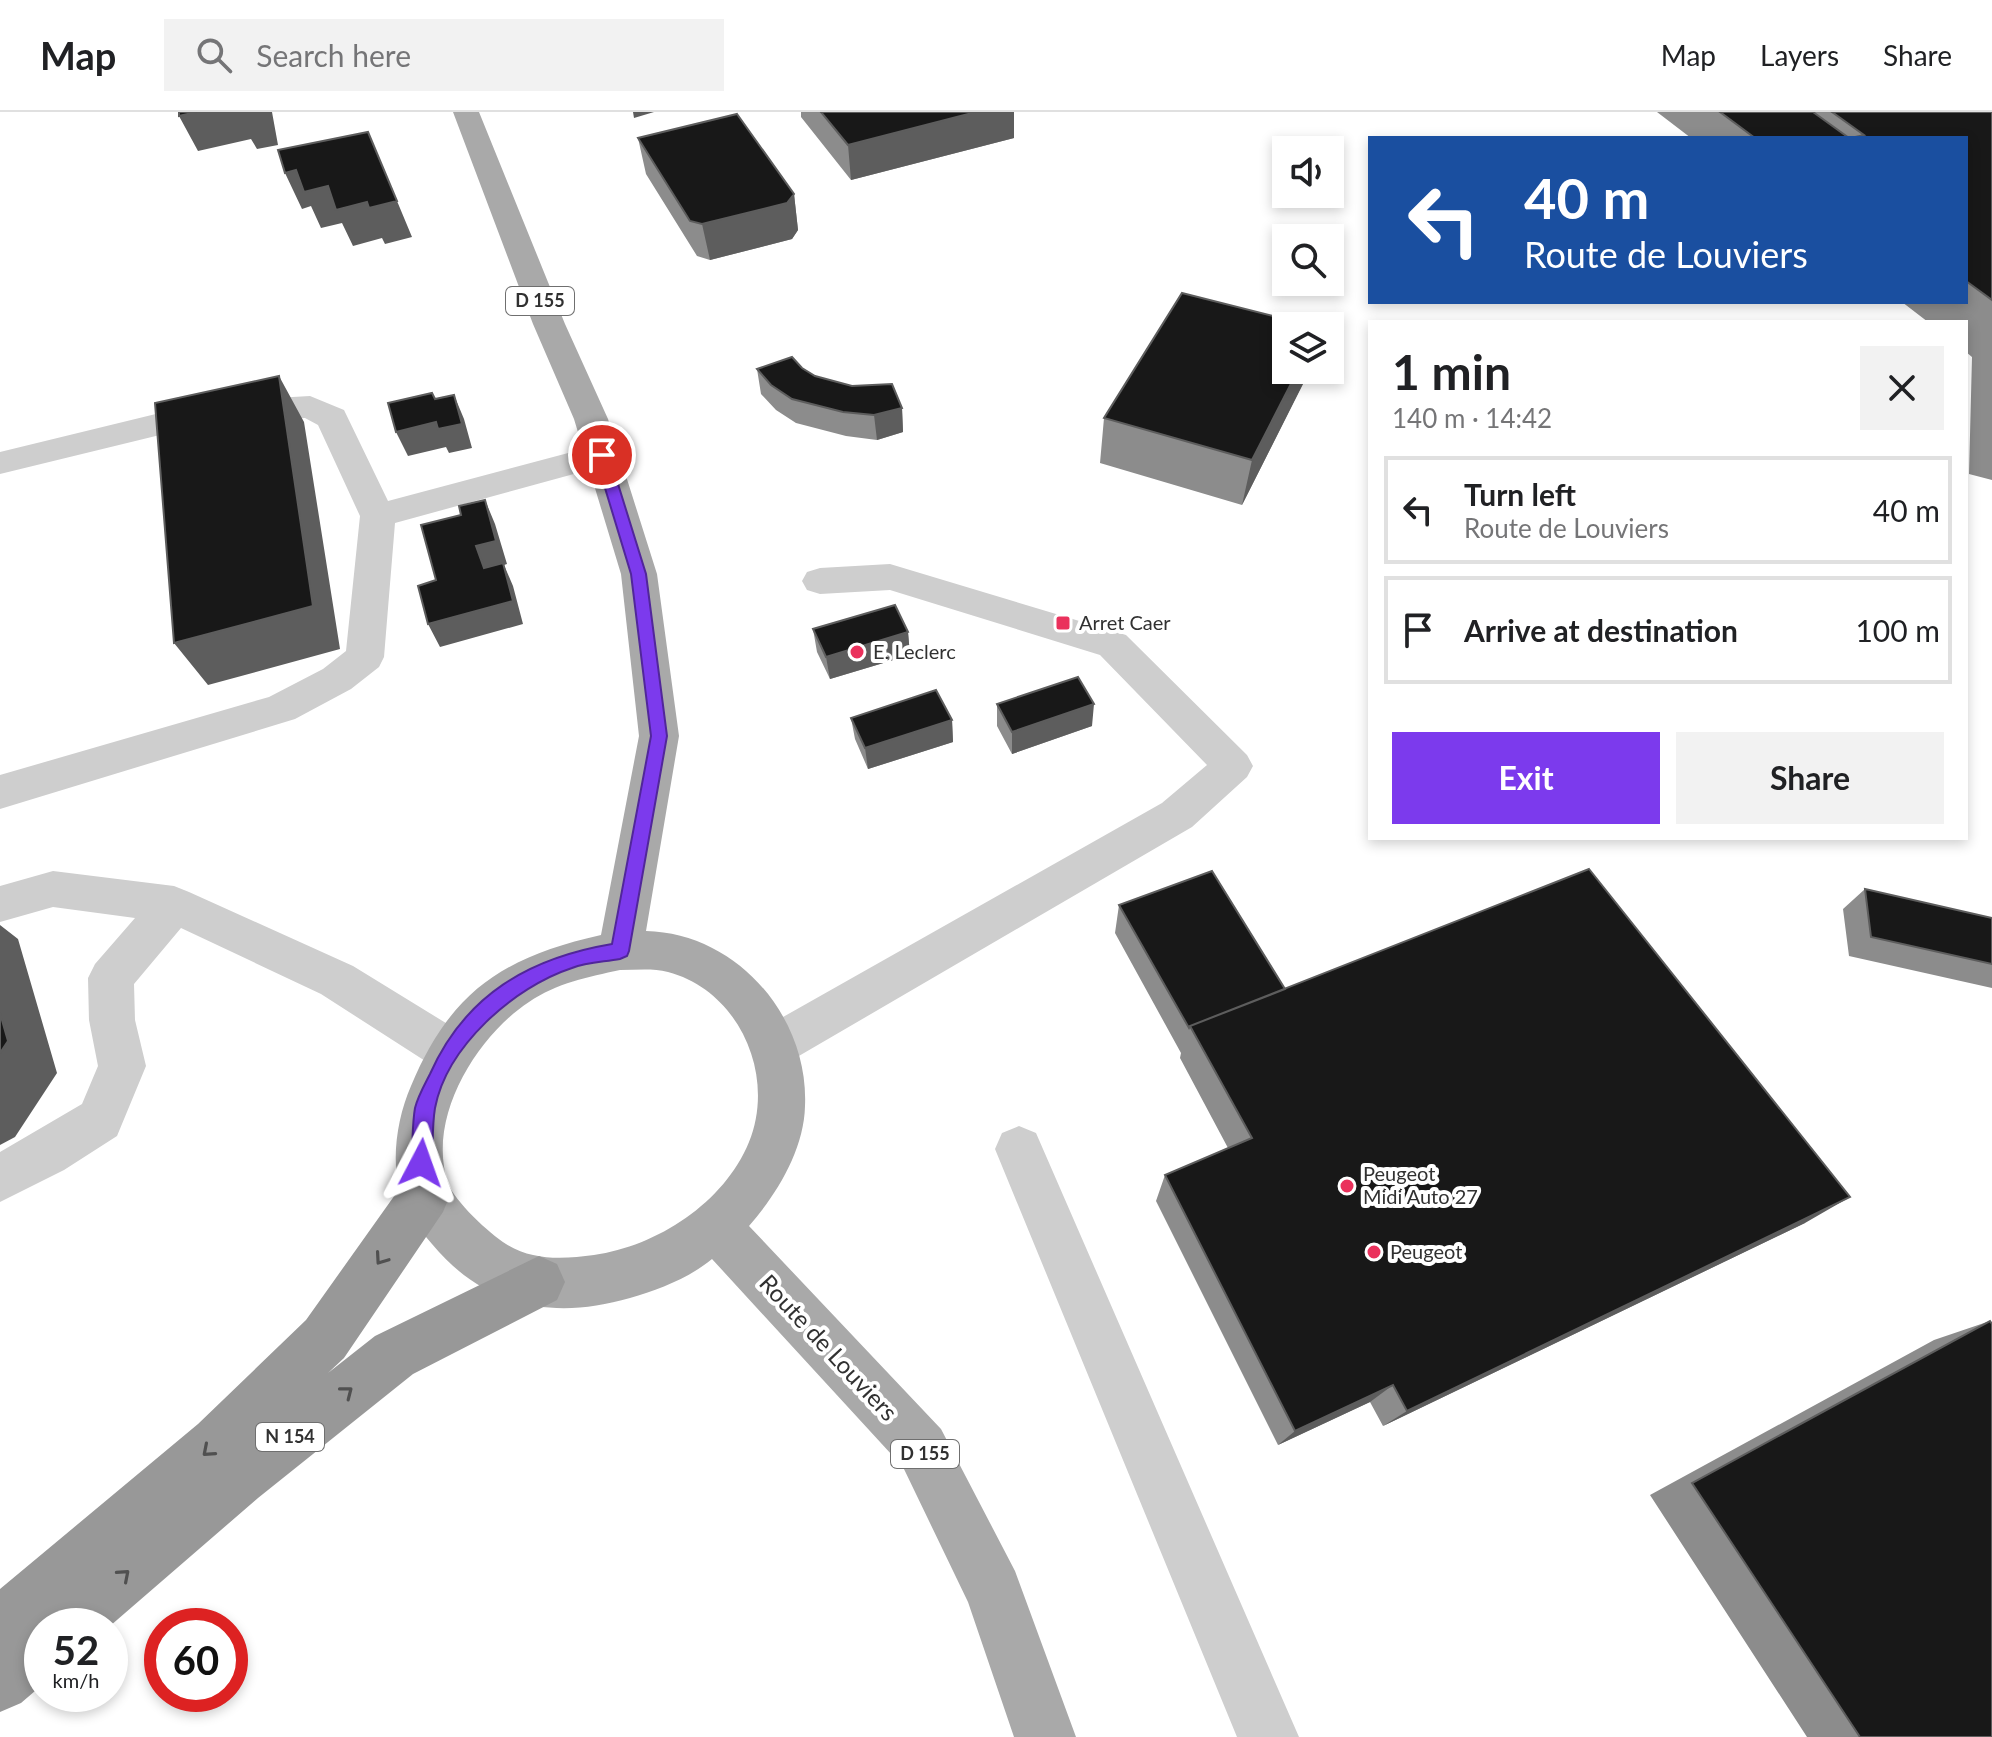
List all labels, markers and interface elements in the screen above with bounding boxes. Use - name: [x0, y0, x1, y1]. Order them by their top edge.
- search box: [164, 19, 724, 91]
- text: Map: [40, 32, 116, 78]
- icon: search: [192, 33, 236, 77]
- text: Search here: [256, 37, 411, 73]
- text: Map: [1661, 38, 1716, 72]
- text: Layers: [1760, 38, 1839, 72]
- text: Share: [1883, 38, 1952, 72]
- map controls: [1272, 136, 1344, 384]
- button: sound: [1272, 136, 1344, 208]
- text: 40 m: [1524, 164, 1649, 231]
- icon: left: [1392, 168, 1496, 272]
- button: search: [1272, 224, 1344, 296]
- text: Route de Louviers: [1524, 232, 1808, 276]
- road number: D 155: [506, 287, 574, 315]
- button: layers: [1272, 312, 1344, 384]
- text: 1 min: [1392, 343, 1511, 400]
- button: close: [1860, 346, 1944, 430]
- text: 140 m · 14:42: [1392, 402, 1552, 434]
- pin: [568, 421, 636, 489]
- icon: arrive: [580, 433, 624, 477]
- text: Turn left: [1464, 476, 1576, 512]
- icon: left: [1396, 488, 1440, 532]
- text: 40 m: [1873, 492, 1940, 528]
- text: Route de Louviers: [1464, 512, 1669, 544]
- icon: arrive: [1396, 608, 1440, 652]
- place label: Arret Caer: [1079, 610, 1171, 634]
- text: Arrive at destination: [1464, 612, 1738, 648]
- text: 100 m: [1855, 612, 1940, 648]
- marker: Arret Caer: [1054, 614, 1072, 632]
- place label: E. Leclerc: [873, 639, 956, 663]
- marker: E. Leclerc: [848, 643, 866, 661]
- button: Exit: [1392, 732, 1660, 824]
- button: Share: [1676, 732, 1944, 824]
- position arrow: [379, 1121, 463, 1205]
- place label: Peugeot Midi Auto 27: [1363, 1161, 1478, 1208]
- marker: Peugeot Midi Auto 27: [1338, 1177, 1356, 1195]
- place label: Peugeot: [1390, 1239, 1462, 1263]
- marker: Peugeot: [1365, 1243, 1383, 1261]
- one-way arrow: [376, 1250, 391, 1264]
- street label: Route de Louviers: [754, 1268, 904, 1426]
- one-way arrow: [338, 1388, 353, 1402]
- road number: N 154: [256, 1423, 324, 1451]
- road number: D 155: [891, 1440, 959, 1468]
- one-way arrow: [202, 1441, 217, 1456]
- one-way arrow: [115, 1570, 130, 1585]
- speed limit sign: 60: [144, 1608, 248, 1712]
- text: 52: [53, 1626, 99, 1674]
- text: km/h: [53, 1668, 99, 1692]

